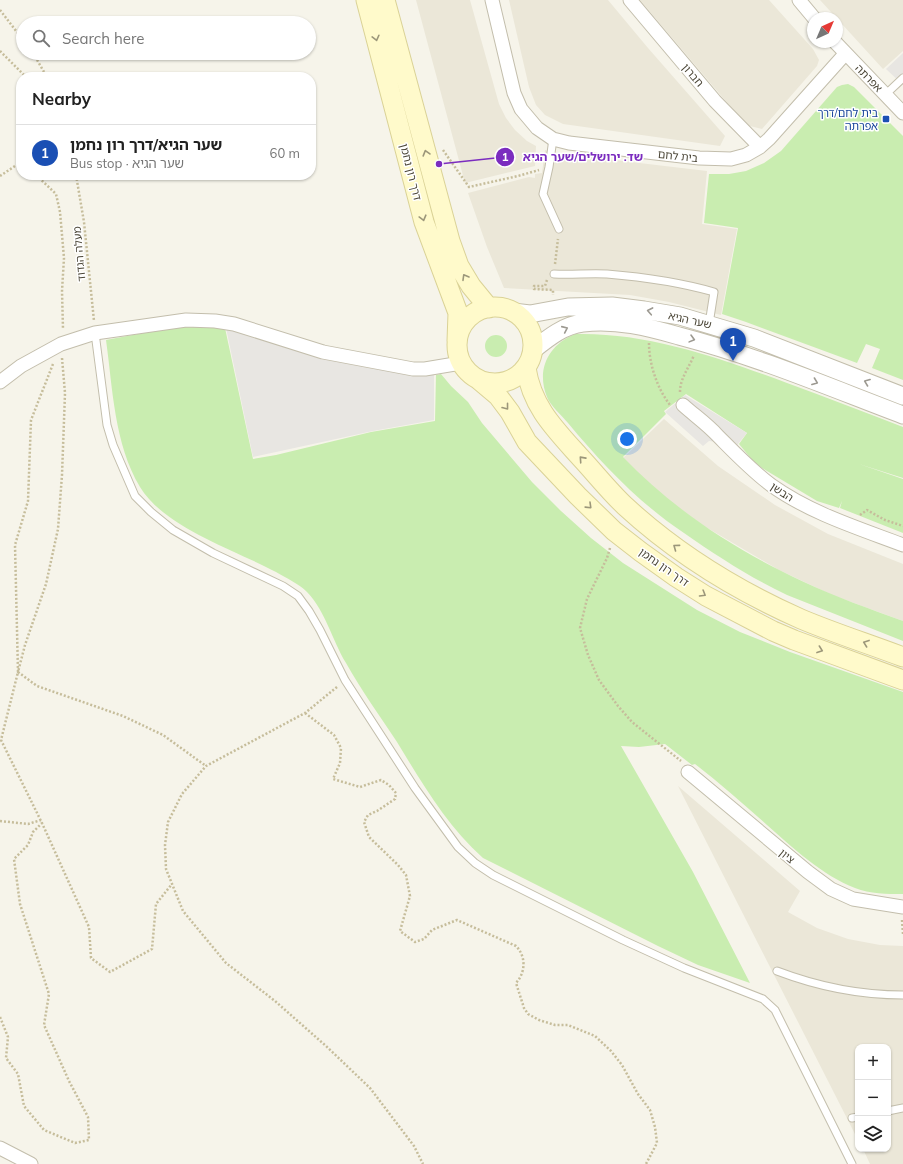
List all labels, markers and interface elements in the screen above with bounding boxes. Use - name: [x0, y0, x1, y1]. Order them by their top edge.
- north arrow: [807, 12, 843, 48]
- search box: [16, 16, 316, 60]
- icon: search: [30, 27, 52, 49]
- text: Search here: [62, 29, 144, 48]
- one-way arrow: [371, 34, 380, 41]
- street label: חברון: [679, 61, 707, 89]
- street label: אפרתה: [852, 61, 886, 95]
- text: Nearby: [32, 88, 91, 109]
- place label: בית לחם/דרך אפרתה: [817, 106, 878, 133]
- marker: בית לחם/דרך אפרתה: [881, 114, 891, 124]
- text: שער הגיא/דרך רון נחמן: [70, 135, 222, 154]
- street label: דרך רון נחמן: [397, 142, 425, 202]
- text: 1: [41, 145, 49, 161]
- text: 60 m: [270, 145, 300, 161]
- callout: שד. ירושלים/שער הגיא: [495, 145, 651, 169]
- street label: בית לחם: [657, 147, 699, 165]
- text: 1: [501, 149, 509, 164]
- text: שד. ירושלים/שער הגיא: [523, 149, 643, 164]
- one-way arrow: [422, 150, 431, 157]
- text: Bus stop · שער הגיא: [70, 155, 184, 171]
- one-way arrow: [418, 214, 427, 221]
- street label: מעלה הגדוד: [70, 226, 88, 282]
- one-way arrow: [463, 274, 470, 281]
- one-way arrow: [647, 307, 654, 316]
- street label: שער הגיא: [667, 308, 713, 332]
- one-way arrow: [562, 325, 569, 333]
- pin: 1: [720, 328, 746, 361]
- one-way arrow: [689, 334, 696, 343]
- one-way arrow: [812, 378, 819, 386]
- one-way arrow: [863, 378, 870, 386]
- one-way arrow: [502, 403, 509, 410]
- your location: [617, 429, 637, 449]
- one-way arrow: [579, 456, 586, 463]
- street label: הבשן: [768, 479, 796, 505]
- one-way arrow: [584, 501, 592, 509]
- street label: דרך רון נחמן: [636, 545, 692, 589]
- one-way arrow: [674, 545, 681, 552]
- one-way arrow: [699, 589, 706, 596]
- one-way arrow: [863, 640, 870, 648]
- one-way arrow: [816, 645, 823, 653]
- street label: ציון: [776, 845, 798, 867]
- map controls: [855, 1044, 891, 1152]
- button: +: [855, 1044, 891, 1080]
- button: −: [855, 1080, 891, 1116]
- button: layers: [855, 1116, 891, 1152]

